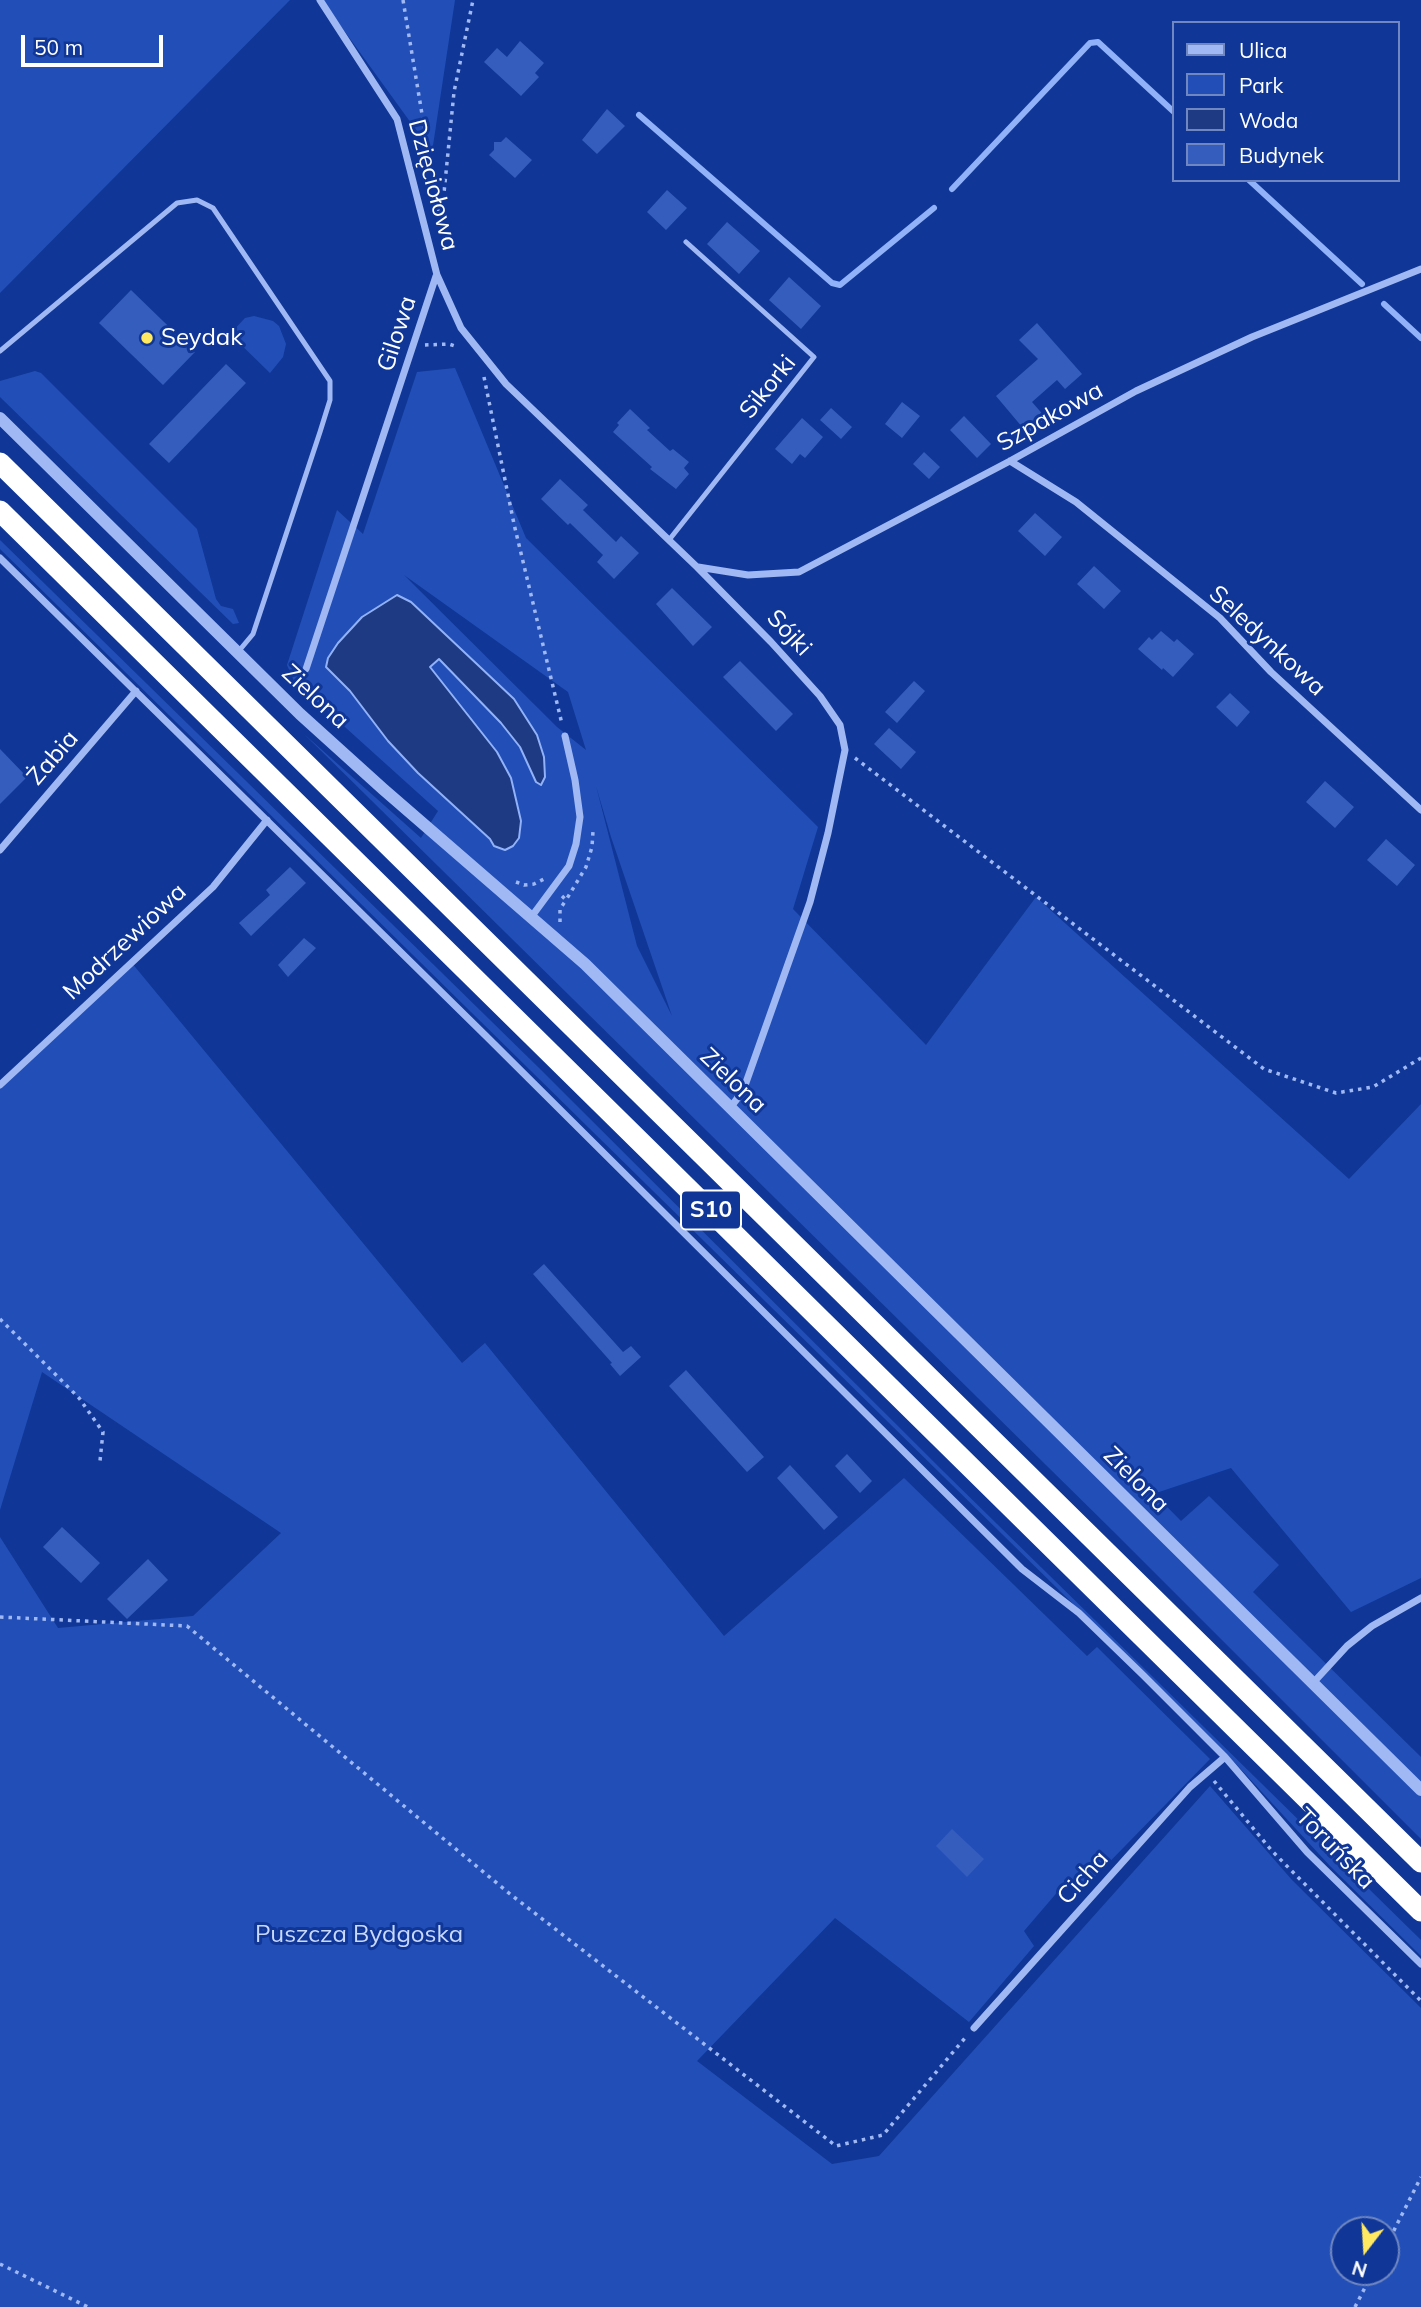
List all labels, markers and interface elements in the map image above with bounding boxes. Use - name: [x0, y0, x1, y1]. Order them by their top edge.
- scale bar: [24, 21, 166, 65]
- legend: [1172, 21, 1400, 182]
- text: 50 m: [34, 34, 83, 60]
- text: Ulica: [1239, 37, 1287, 63]
- text: Park: [1239, 72, 1283, 98]
- text: Woda: [1239, 107, 1298, 133]
- street label: Dzięciołowa: [402, 116, 464, 254]
- text: Budynek: [1239, 142, 1324, 168]
- street label: Gilowa: [371, 293, 423, 375]
- place label: Seydak: [161, 324, 243, 352]
- marker: Seydak: [139, 330, 155, 346]
- street label: Sikorki: [734, 349, 802, 425]
- street label: Szpakowa: [992, 376, 1108, 458]
- street label: Seledynkowa: [1203, 580, 1331, 702]
- street label: Sójki: [761, 604, 817, 662]
- street label: Zielona: [276, 659, 354, 735]
- street label: Żabia: [21, 725, 85, 791]
- street label: Modrzewiowa: [58, 878, 192, 1006]
- street label: Zielona: [694, 1043, 772, 1119]
- road number: S10: [681, 1190, 741, 1230]
- street label: Zielona: [1097, 1441, 1175, 1519]
- street label: Toruńska: [1289, 1802, 1381, 1896]
- street label: Cicha: [1051, 1845, 1115, 1911]
- park label: Puszcza Bydgoska: [255, 1921, 463, 1949]
- north arrow: [1330, 2216, 1400, 2286]
- text: N: [1349, 2256, 1370, 2283]

